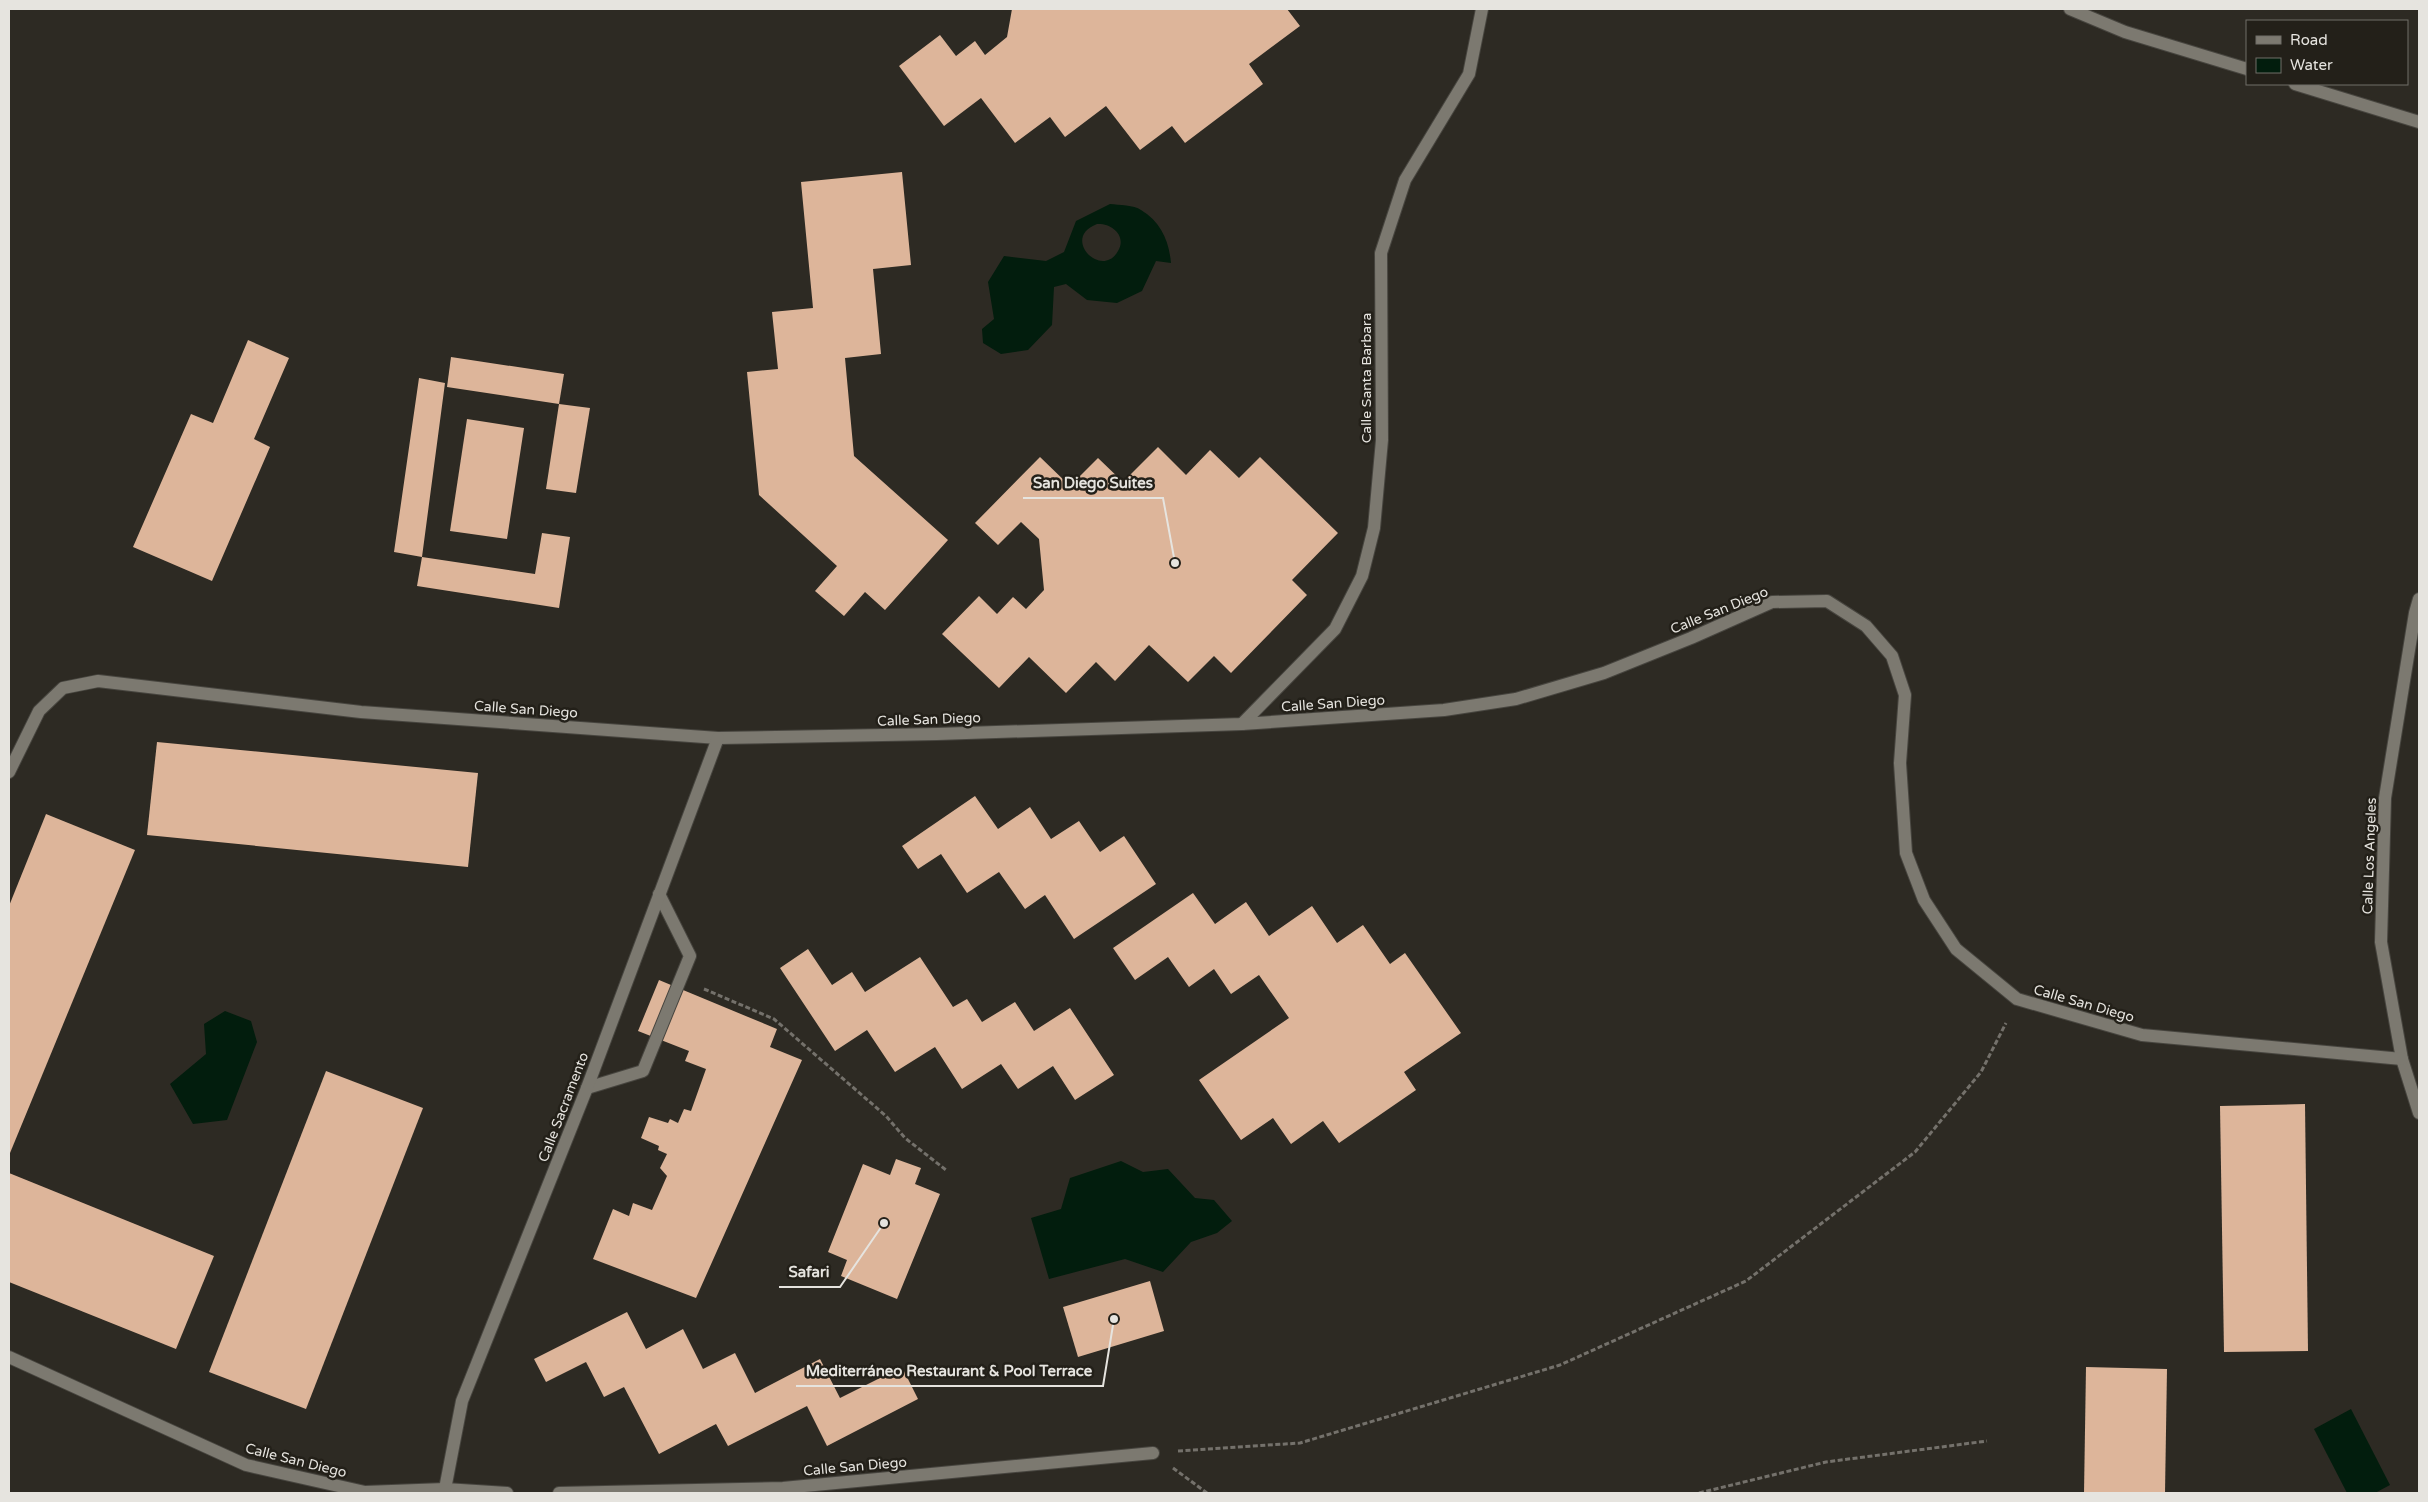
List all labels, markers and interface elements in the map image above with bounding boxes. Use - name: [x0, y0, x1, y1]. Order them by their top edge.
- legend: [2246, 20, 2408, 85]
- text: Road: [2290, 31, 2328, 49]
- text: Water: [2290, 56, 2333, 74]
- street label: Calle Santa Barbara: [1358, 313, 1375, 443]
- callout: San Diego Suites: [1023, 468, 1163, 498]
- text: San Diego Suites: [1033, 474, 1153, 493]
- street label: Calle San Diego: [1668, 583, 1771, 638]
- street label: Calle San Diego: [1281, 691, 1385, 716]
- street label: Calle San Diego: [474, 697, 578, 722]
- street label: Calle San Diego: [877, 709, 981, 730]
- street label: Calle Los Angeles: [2359, 797, 2380, 915]
- street label: Calle San Diego: [2032, 981, 2136, 1026]
- street label: Calle Sacramento: [535, 1050, 592, 1164]
- callout: Safari: [779, 1257, 840, 1287]
- text: Safari: [789, 1263, 829, 1281]
- callout: Mediterráneo Restaurant & Pool Terrace: [796, 1356, 1103, 1386]
- text: Mediterráneo Restaurant & Pool Terrace: [806, 1362, 1093, 1380]
- street label: Calle San Diego: [243, 1440, 348, 1481]
- street label: Calle San Diego: [803, 1454, 908, 1479]

